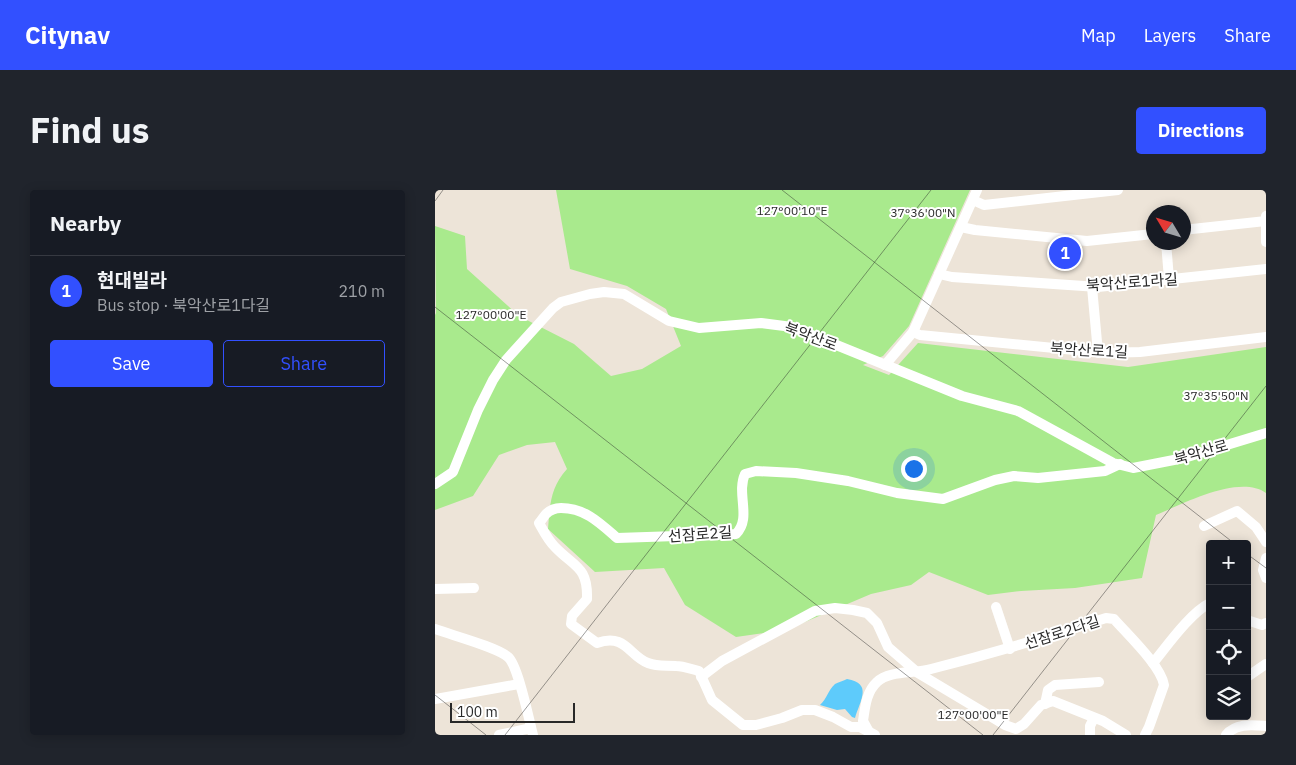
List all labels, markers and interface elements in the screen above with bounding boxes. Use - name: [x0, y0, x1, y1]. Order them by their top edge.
- text: Citynav: [25, 19, 110, 51]
- text: Map: [1081, 24, 1116, 47]
- text: Layers: [1144, 24, 1196, 47]
- text: Share: [1224, 24, 1271, 47]
- text: Find us: [30, 107, 149, 153]
- button: Directions: [1136, 107, 1266, 154]
- text: 127°00'10"E: [757, 203, 827, 218]
- text: 37°36'00"N: [890, 205, 956, 220]
- north arrow: [1146, 205, 1191, 250]
- text: Nearby: [50, 209, 121, 237]
- pin: 1: [1049, 234, 1081, 272]
- text: 현대빌라: [97, 268, 167, 292]
- street label: 북악산로1라길: [1086, 269, 1178, 295]
- text: 1: [61, 281, 71, 301]
- text: 210 m: [338, 281, 385, 301]
- text: Bus stop · 북악산로1다길: [97, 295, 270, 315]
- text: 127°00'00"E: [456, 307, 526, 322]
- street label: 북악산로: [782, 318, 840, 354]
- street label: 북악산로1길: [1050, 338, 1128, 362]
- button: Save: [50, 340, 213, 387]
- button: Share: [223, 340, 385, 387]
- text: 37°35'50"N: [1183, 388, 1249, 403]
- street label: 북악산로: [1172, 435, 1230, 469]
- your location: [901, 456, 927, 482]
- street label: 선잠로2길: [667, 522, 733, 546]
- map controls: [1206, 540, 1251, 720]
- button: +: [1206, 540, 1251, 585]
- button: −: [1206, 585, 1251, 630]
- street label: 선잠로2다길: [1022, 611, 1102, 653]
- button: locate: [1206, 630, 1251, 675]
- button: layers: [1206, 675, 1251, 720]
- scale bar: [450, 700, 575, 723]
- text: 100 m: [457, 703, 498, 721]
- text: 127°00'00"E: [938, 707, 1008, 722]

